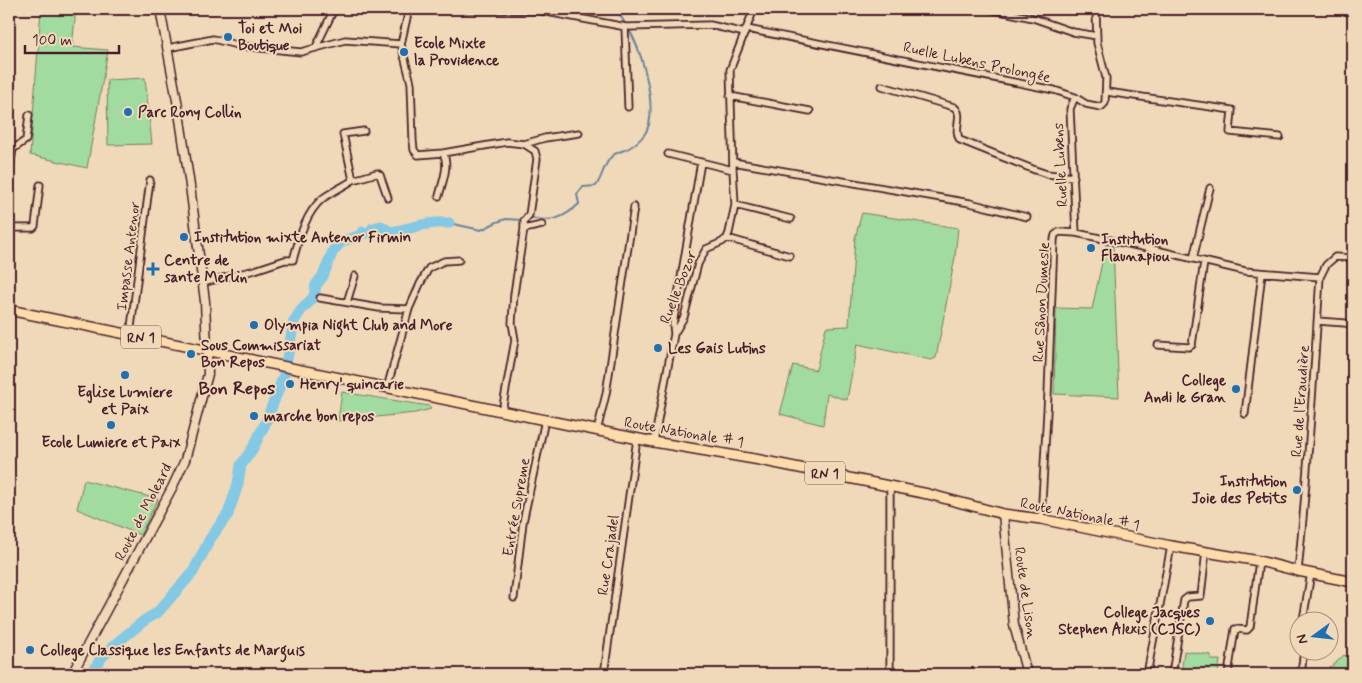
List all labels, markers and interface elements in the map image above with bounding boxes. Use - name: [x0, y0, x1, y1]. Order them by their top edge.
- place label: Toi et Moi Boutique: [238, 19, 302, 56]
- scale bar: [25, 22, 119, 54]
- text: 100 m: [32, 31, 72, 51]
- marker: Toi et Moi Boutique: [222, 31, 234, 43]
- place label: Ecole Mixte la Providence: [414, 34, 499, 71]
- street label: Ruelle Lubens Prolongée: [901, 38, 1052, 89]
- marker: Ecole Mixte la Providence: [398, 46, 410, 58]
- place label: Parc Rony Collin: [138, 103, 242, 123]
- marker: Parc Rony Collin: [122, 106, 134, 118]
- street label: Ruelle Lubens: [1049, 122, 1073, 208]
- street label: Impasse Antenor: [112, 200, 146, 312]
- place label: Institution mixte Antenor Firmin: [194, 228, 411, 248]
- place label: Institution Flaunapiou: [1101, 230, 1170, 267]
- marker: Institution mixte Antenor Firmin: [178, 231, 190, 243]
- street label: Rue Sânon Dumesle: [1029, 241, 1055, 363]
- marker: Institution Flaunapiou: [1085, 242, 1097, 254]
- street label: Ruelle Bozor: [656, 248, 702, 327]
- place label: Centre de sante Merlin: [163, 251, 248, 288]
- marker: Centre de sante Merlin: [146, 262, 160, 276]
- place label: Olympia Night Club and More: [264, 316, 453, 338]
- marker: Olympia Night Club and More: [248, 319, 260, 331]
- road number: RN 1: [121, 326, 161, 348]
- place label: Sous Commissariat Bon Repos: [201, 336, 321, 373]
- place label: Les Gais Lutins: [668, 339, 766, 359]
- marker: Les Gais Lutins: [652, 342, 664, 354]
- street label: Rue de l'Eraudière: [1287, 344, 1315, 458]
- marker: Sous Commissariat Bon Repos: [185, 348, 197, 360]
- marker: Eglise Lumiere et Paix: [119, 369, 131, 381]
- place label: College Andi le Gran: [1144, 371, 1226, 408]
- place label: Henry' quincarie: [300, 375, 404, 395]
- district label: Bon Repos: [199, 377, 275, 401]
- marker: Henry' quincarie: [284, 378, 296, 390]
- place label: Eglise Lumiere et Paix: [77, 383, 173, 420]
- marker: College Andi le Gran: [1230, 383, 1242, 395]
- place label: marche bon repos: [264, 407, 375, 427]
- marker: marche bon repos: [248, 410, 260, 422]
- street label: Route Nationale # 1: [622, 413, 745, 453]
- marker: Ecole Lumiere et Paix: [105, 419, 117, 431]
- place label: Ecole Lumiere et Paix: [41, 433, 181, 453]
- street label: Entrée Supreme: [498, 456, 535, 558]
- street label: Route de Moleard: [111, 460, 177, 565]
- road number: RN 1: [805, 462, 845, 484]
- place label: Institution Joie des Petits: [1192, 472, 1287, 509]
- marker: Institution Joie des Petits: [1291, 484, 1303, 496]
- street label: Route Nationale # 1: [1018, 494, 1141, 536]
- street label: Rue Crajadel: [593, 513, 625, 597]
- street label: Route de Lison: [1009, 546, 1041, 641]
- place label: College Jacques Stephen Alexis (CJSC): [1058, 603, 1201, 640]
- north arrow: [1290, 610, 1340, 660]
- marker: College Jacques Stephen Alexis (CJSC): [1204, 615, 1216, 627]
- text: N: [1293, 632, 1312, 646]
- place label: College Classique les Enfants de Marguis: [40, 641, 305, 663]
- marker: College Classique les Enfants de Marguis: [24, 644, 36, 656]

